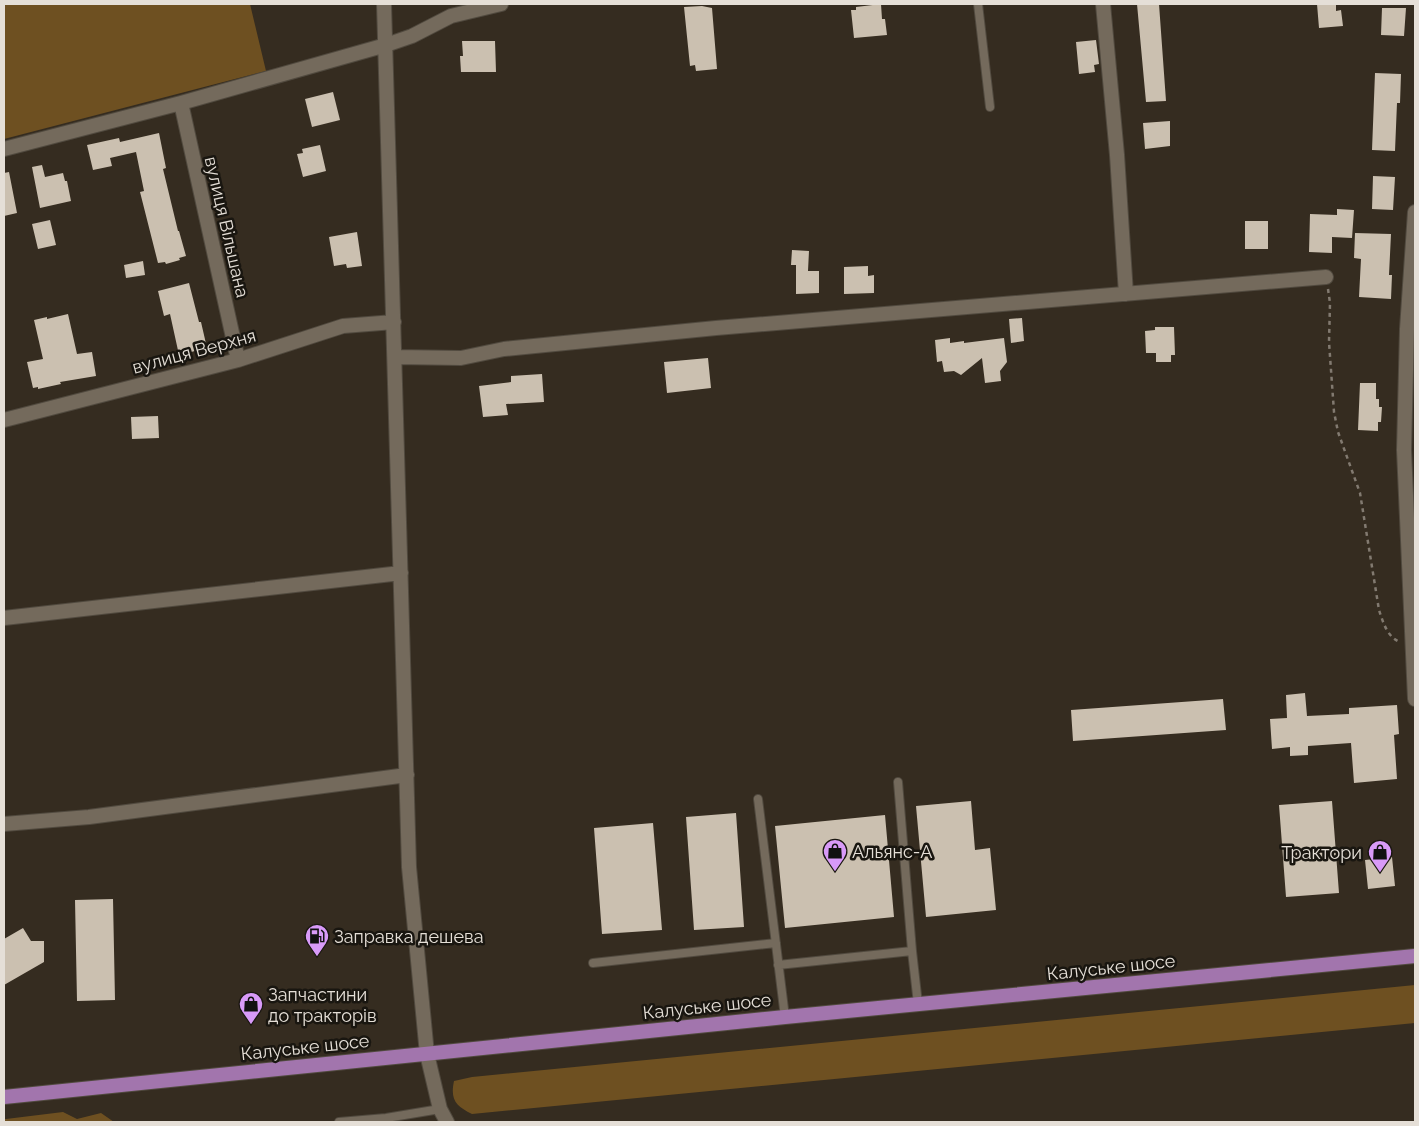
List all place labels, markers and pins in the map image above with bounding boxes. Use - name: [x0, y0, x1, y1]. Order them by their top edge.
- shop icon: Альянс-А: [822, 838, 848, 872]
- shop icon: Трактори: [1367, 839, 1393, 873]
- place label: Альянс-А: [852, 841, 933, 862]
- place label: Трактори: [1281, 842, 1362, 863]
- fuel station icon: Заправка дешева: [304, 923, 330, 957]
- place label: Заправка дешева: [334, 926, 484, 947]
- place label: Запчастини до тракторів: [268, 984, 377, 1026]
- shop icon: Запчастини до тракторів: [238, 991, 264, 1025]

